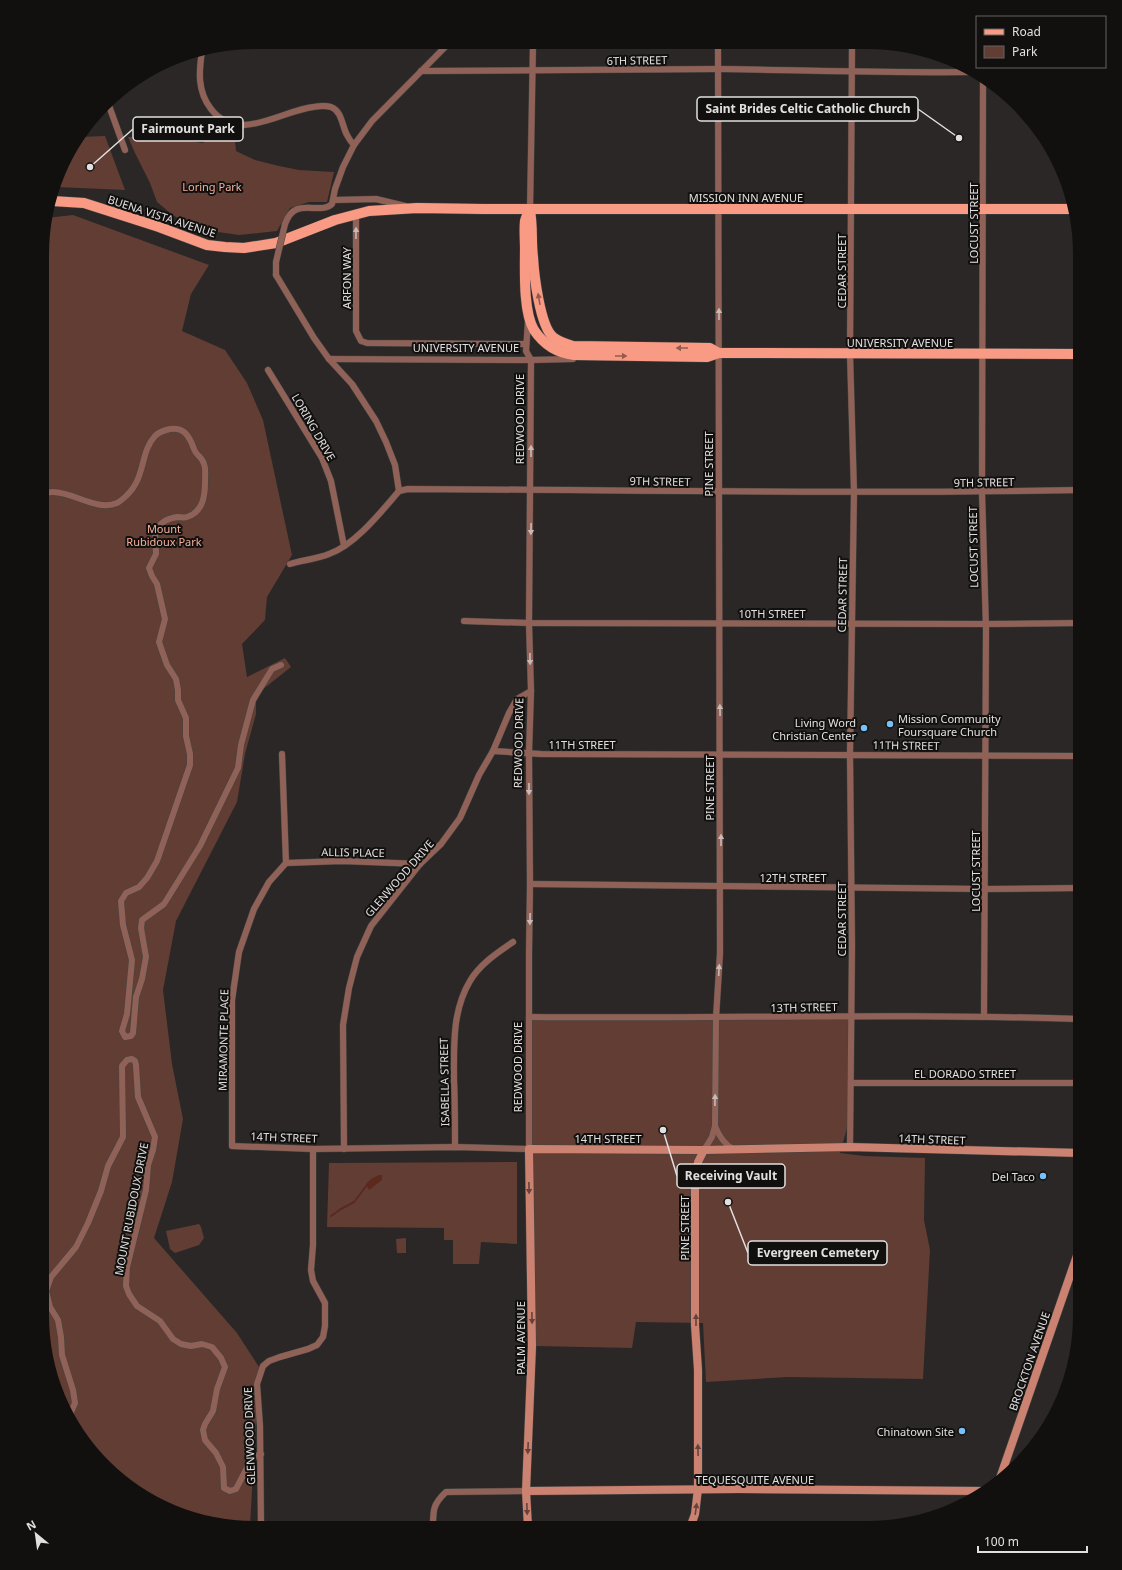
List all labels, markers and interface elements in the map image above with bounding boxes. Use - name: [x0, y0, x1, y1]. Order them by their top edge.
- legend: [976, 16, 1106, 68]
- text: Road: [1012, 23, 1041, 40]
- text: Park: [1012, 43, 1038, 60]
- street label: 6TH STREET: [606, 52, 668, 68]
- callout: Saint Brides Celtic Catholic Church: [697, 97, 918, 121]
- text: Saint Brides Celtic Catholic Church: [705, 100, 911, 117]
- callout: Fairmount Park: [133, 117, 243, 141]
- text: Fairmount Park: [141, 120, 235, 137]
- park label: Loring Park: [182, 179, 242, 194]
- street label: LOCUST STREET: [966, 182, 981, 264]
- street label: MISSION INN AVENUE: [689, 190, 803, 205]
- street label: BUENA VISTA AVENUE: [106, 191, 218, 241]
- one-way arrow: [353, 227, 360, 239]
- street label: CEDAR STREET: [834, 234, 849, 308]
- street label: ARFON WAY: [339, 246, 354, 309]
- one-way arrow: [536, 293, 542, 305]
- one-way arrow: [716, 307, 722, 320]
- street label: UNIVERSITY AVENUE: [847, 335, 953, 350]
- street label: UNIVERSITY AVENUE: [413, 340, 519, 355]
- one-way arrow: [675, 345, 688, 351]
- one-way arrow: [615, 353, 628, 359]
- street label: REDWOOD DRIVE: [512, 374, 527, 464]
- street label: LORING DRIVE: [289, 391, 339, 463]
- street label: PINE STREET: [701, 431, 716, 497]
- one-way arrow: [528, 444, 534, 457]
- street label: 9TH STREET: [629, 473, 691, 489]
- street label: 9TH STREET: [953, 474, 1015, 490]
- street label: LOCUST STREET: [965, 506, 981, 588]
- park label: Mount Rubidoux Park: [126, 521, 202, 549]
- one-way arrow: [527, 523, 534, 535]
- street label: CEDAR STREET: [834, 557, 850, 633]
- street label: 10TH STREET: [738, 606, 806, 621]
- one-way arrow: [527, 653, 533, 666]
- street label: REDWOOD DRIVE: [510, 698, 526, 788]
- one-way arrow: [717, 703, 723, 716]
- place label: Mission Community Foursquare Church: [898, 711, 1001, 739]
- place label: Living Word Christian Center: [772, 715, 856, 743]
- marker: Mission Community Foursquare Church: [885, 719, 895, 729]
- marker: Living Word Christian Center: [859, 723, 869, 733]
- street label: 11TH STREET: [548, 737, 616, 752]
- street label: 11TH STREET: [872, 737, 940, 753]
- street label: PINE STREET: [702, 755, 717, 821]
- one-way arrow: [526, 783, 532, 796]
- street label: LOCUST STREET: [968, 830, 983, 912]
- one-way arrow: [718, 833, 724, 846]
- street label: GLENWOOD DRIVE: [361, 836, 437, 920]
- street label: ALLIS PLACE: [321, 844, 385, 860]
- street label: 12TH STREET: [759, 870, 827, 885]
- street label: CEDAR STREET: [834, 882, 849, 956]
- one-way arrow: [526, 913, 533, 925]
- one-way arrow: [716, 964, 723, 976]
- street label: MIRAMONTE PLACE: [215, 989, 231, 1091]
- street label: 13TH STREET: [770, 999, 838, 1015]
- street label: REDWOOD DRIVE: [510, 1022, 525, 1112]
- street label: ISABELLA STREET: [436, 1037, 452, 1127]
- street label: EL DORADO STREET: [914, 1066, 1016, 1081]
- one-way arrow: [712, 1093, 718, 1106]
- street label: 14TH STREET: [250, 1128, 318, 1146]
- street label: 14TH STREET: [898, 1130, 966, 1148]
- street label: 14TH STREET: [574, 1131, 642, 1146]
- street label: MOUNT RUBIDOUX DRIVE: [111, 1141, 151, 1277]
- callout: Receiving Vault: [677, 1164, 785, 1188]
- text: Receiving Vault: [685, 1167, 777, 1184]
- place label: Del Taco: [992, 1169, 1035, 1184]
- marker: Del Taco: [1038, 1171, 1048, 1181]
- one-way arrow: [526, 1182, 533, 1194]
- street label: PINE STREET: [677, 1195, 692, 1261]
- callout: Evergreen Cemetery: [748, 1241, 887, 1265]
- text: Evergreen Cemetery: [757, 1244, 879, 1261]
- street label: PALM AVENUE: [513, 1301, 528, 1375]
- street label: BROCKTON AVENUE: [1005, 1309, 1053, 1413]
- one-way arrow: [528, 1312, 535, 1324]
- one-way arrow: [693, 1313, 699, 1326]
- street label: GLENWOOD DRIVE: [240, 1387, 258, 1485]
- place label: Chinatown Site: [877, 1424, 954, 1439]
- marker: Chinatown Site: [957, 1426, 967, 1436]
- one-way arrow: [525, 1442, 531, 1455]
- one-way arrow: [695, 1443, 701, 1456]
- street label: TEQUESQUITE AVENUE: [696, 1472, 814, 1487]
- one-way arrow: [524, 1503, 530, 1516]
- one-way arrow: [693, 1503, 699, 1515]
- north arrow: [16, 1514, 56, 1554]
- text: N: [23, 1516, 38, 1534]
- scale bar: [978, 1528, 1087, 1554]
- text: 100 m: [984, 1533, 1019, 1550]

